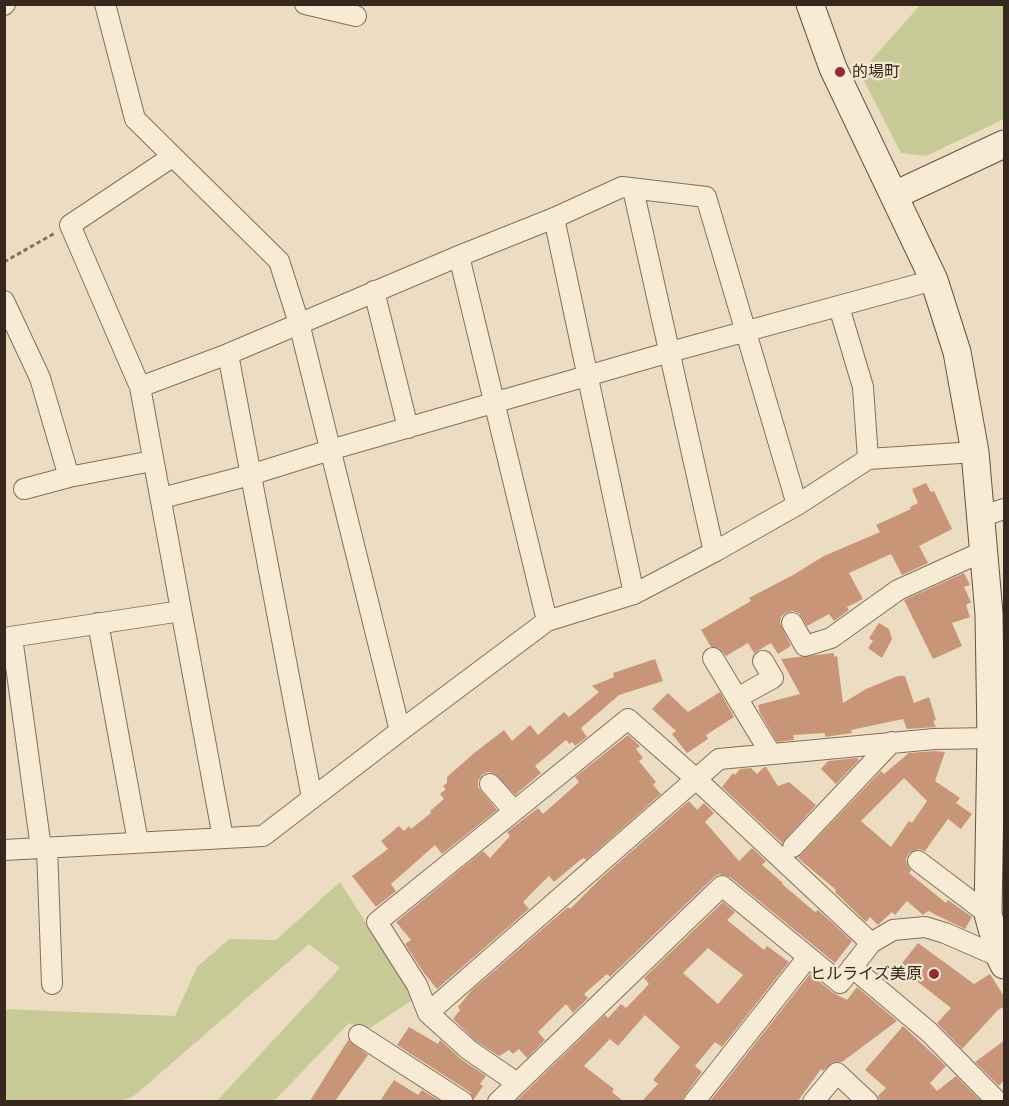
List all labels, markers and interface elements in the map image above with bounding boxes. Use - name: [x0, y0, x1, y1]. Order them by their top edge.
- place label: 的場町: [852, 62, 900, 82]
- marker: 的場町: [833, 65, 847, 79]
- place label: ヒルライズ美原: [810, 964, 922, 984]
- marker: ヒルライズ美原: [927, 967, 941, 981]

